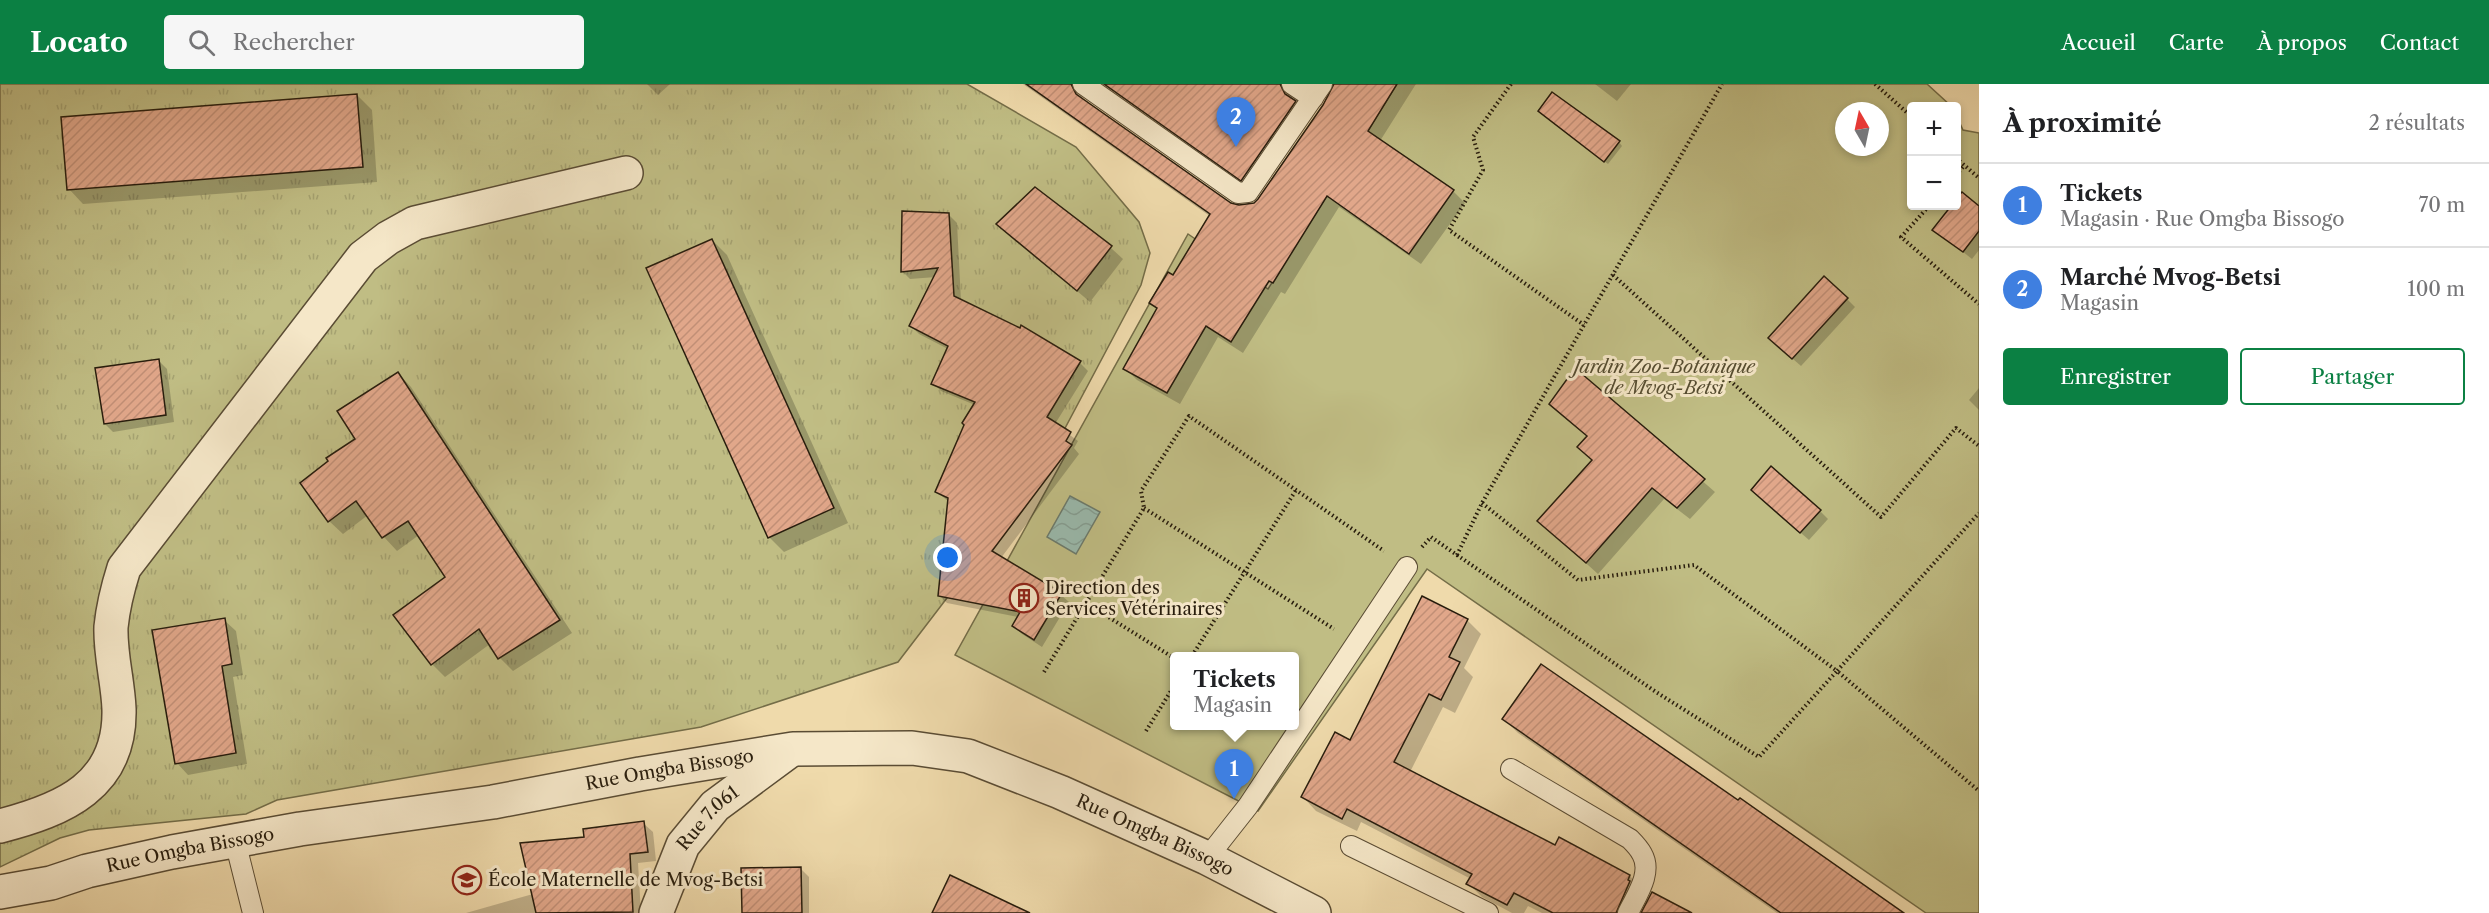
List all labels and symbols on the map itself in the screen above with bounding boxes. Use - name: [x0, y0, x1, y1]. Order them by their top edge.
- pin: 2: [1216, 98, 1256, 147]
- north arrow: [1835, 102, 1889, 156]
- park label: Jardin Zoo-Botanique de Mvog-Betsi: [1568, 356, 1756, 399]
- your location: [933, 543, 962, 572]
- place label: Direction des Services Vétérinaires: [1045, 577, 1223, 620]
- building icon: Direction des Services Vétérinaires: [1008, 582, 1040, 614]
- street label: Rue Omgba Bissogo: [583, 745, 755, 795]
- pin: 1: [1214, 750, 1254, 799]
- street label: Rue 7.061: [672, 781, 744, 855]
- street label: Rue Omgba Bissogo: [1073, 790, 1237, 881]
- street label: Rue Omgba Bissogo: [104, 823, 276, 877]
- school or university icon: École Maternelle de Mvog-Betsi: [451, 864, 483, 896]
- place label: École Maternelle de Mvog-Betsi: [488, 868, 764, 891]

